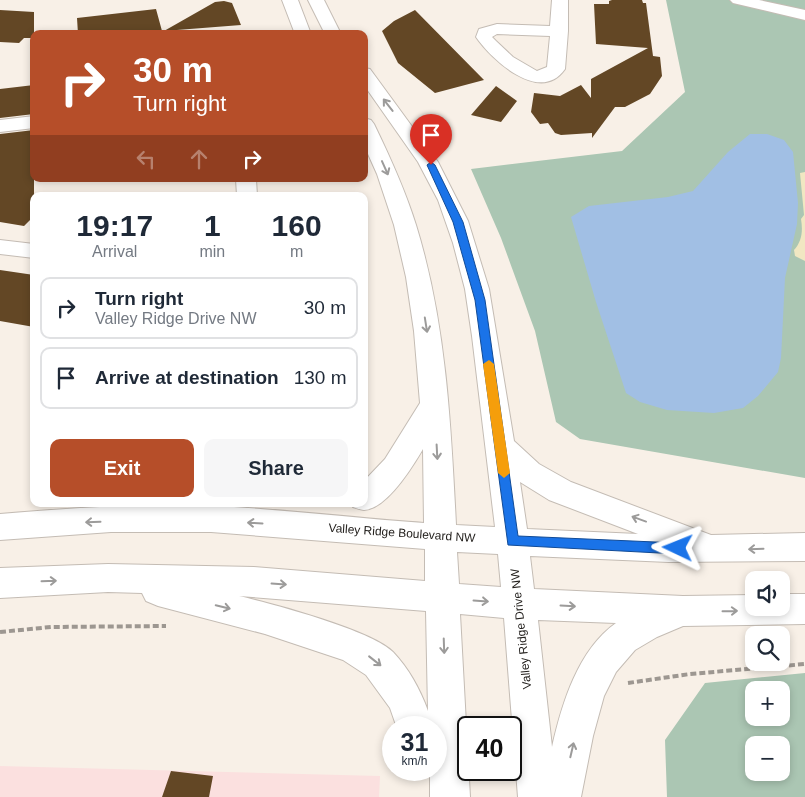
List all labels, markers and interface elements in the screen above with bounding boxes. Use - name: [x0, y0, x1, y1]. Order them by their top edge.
- icon: right: [50, 50, 115, 115]
- text: 30 m: [133, 50, 213, 89]
- text: Turn right: [133, 91, 226, 116]
- one-way arrow: [383, 99, 394, 112]
- pin: [410, 114, 452, 165]
- icon: arrive: [417, 121, 445, 149]
- icon: left: [132, 145, 160, 173]
- icon: ahead: [185, 145, 213, 173]
- icon: right: [238, 145, 266, 173]
- one-way arrow: [380, 160, 390, 175]
- text: 19:17: [76, 209, 153, 242]
- text: 1: [204, 209, 221, 242]
- text: 160: [272, 209, 322, 242]
- text: Arrival: [92, 243, 137, 260]
- text: min: [199, 243, 225, 260]
- text: m: [290, 243, 303, 260]
- text: Turn right: [95, 288, 183, 309]
- icon: right: [52, 294, 80, 322]
- text: 30 m: [304, 297, 346, 318]
- text: Valley Ridge Drive NW: [95, 310, 257, 327]
- one-way arrow: [421, 316, 431, 332]
- icon: arrive: [52, 364, 80, 392]
- text: Arrive at destination: [95, 367, 279, 388]
- text: 130 m: [294, 367, 347, 388]
- button: Exit: [50, 439, 194, 497]
- button: Share: [204, 439, 348, 497]
- one-way arrow: [432, 444, 441, 460]
- one-way arrow: [632, 514, 647, 523]
- one-way arrow: [85, 517, 101, 526]
- one-way arrow: [247, 518, 263, 527]
- street label: Valley Ridge Boulevard NW: [328, 521, 477, 545]
- position arrow: [651, 521, 703, 573]
- one-way arrow: [749, 544, 765, 553]
- street label: Valley Ridge Drive NW: [508, 567, 534, 690]
- map controls: [745, 571, 790, 781]
- button: sound: [745, 571, 790, 616]
- one-way arrow: [40, 576, 56, 585]
- one-way arrow: [270, 579, 286, 588]
- one-way arrow: [472, 596, 488, 605]
- one-way arrow: [559, 601, 575, 610]
- one-way arrow: [214, 603, 230, 612]
- one-way arrow: [722, 606, 738, 616]
- button: search: [745, 626, 790, 671]
- one-way arrow: [440, 638, 449, 654]
- one-way arrow: [368, 656, 381, 667]
- button: +: [745, 681, 790, 726]
- speed limit sign: 40: [457, 716, 522, 781]
- text: 31: [401, 728, 428, 756]
- button: −: [745, 736, 790, 781]
- one-way arrow: [568, 742, 577, 758]
- text: km/h: [401, 754, 428, 768]

